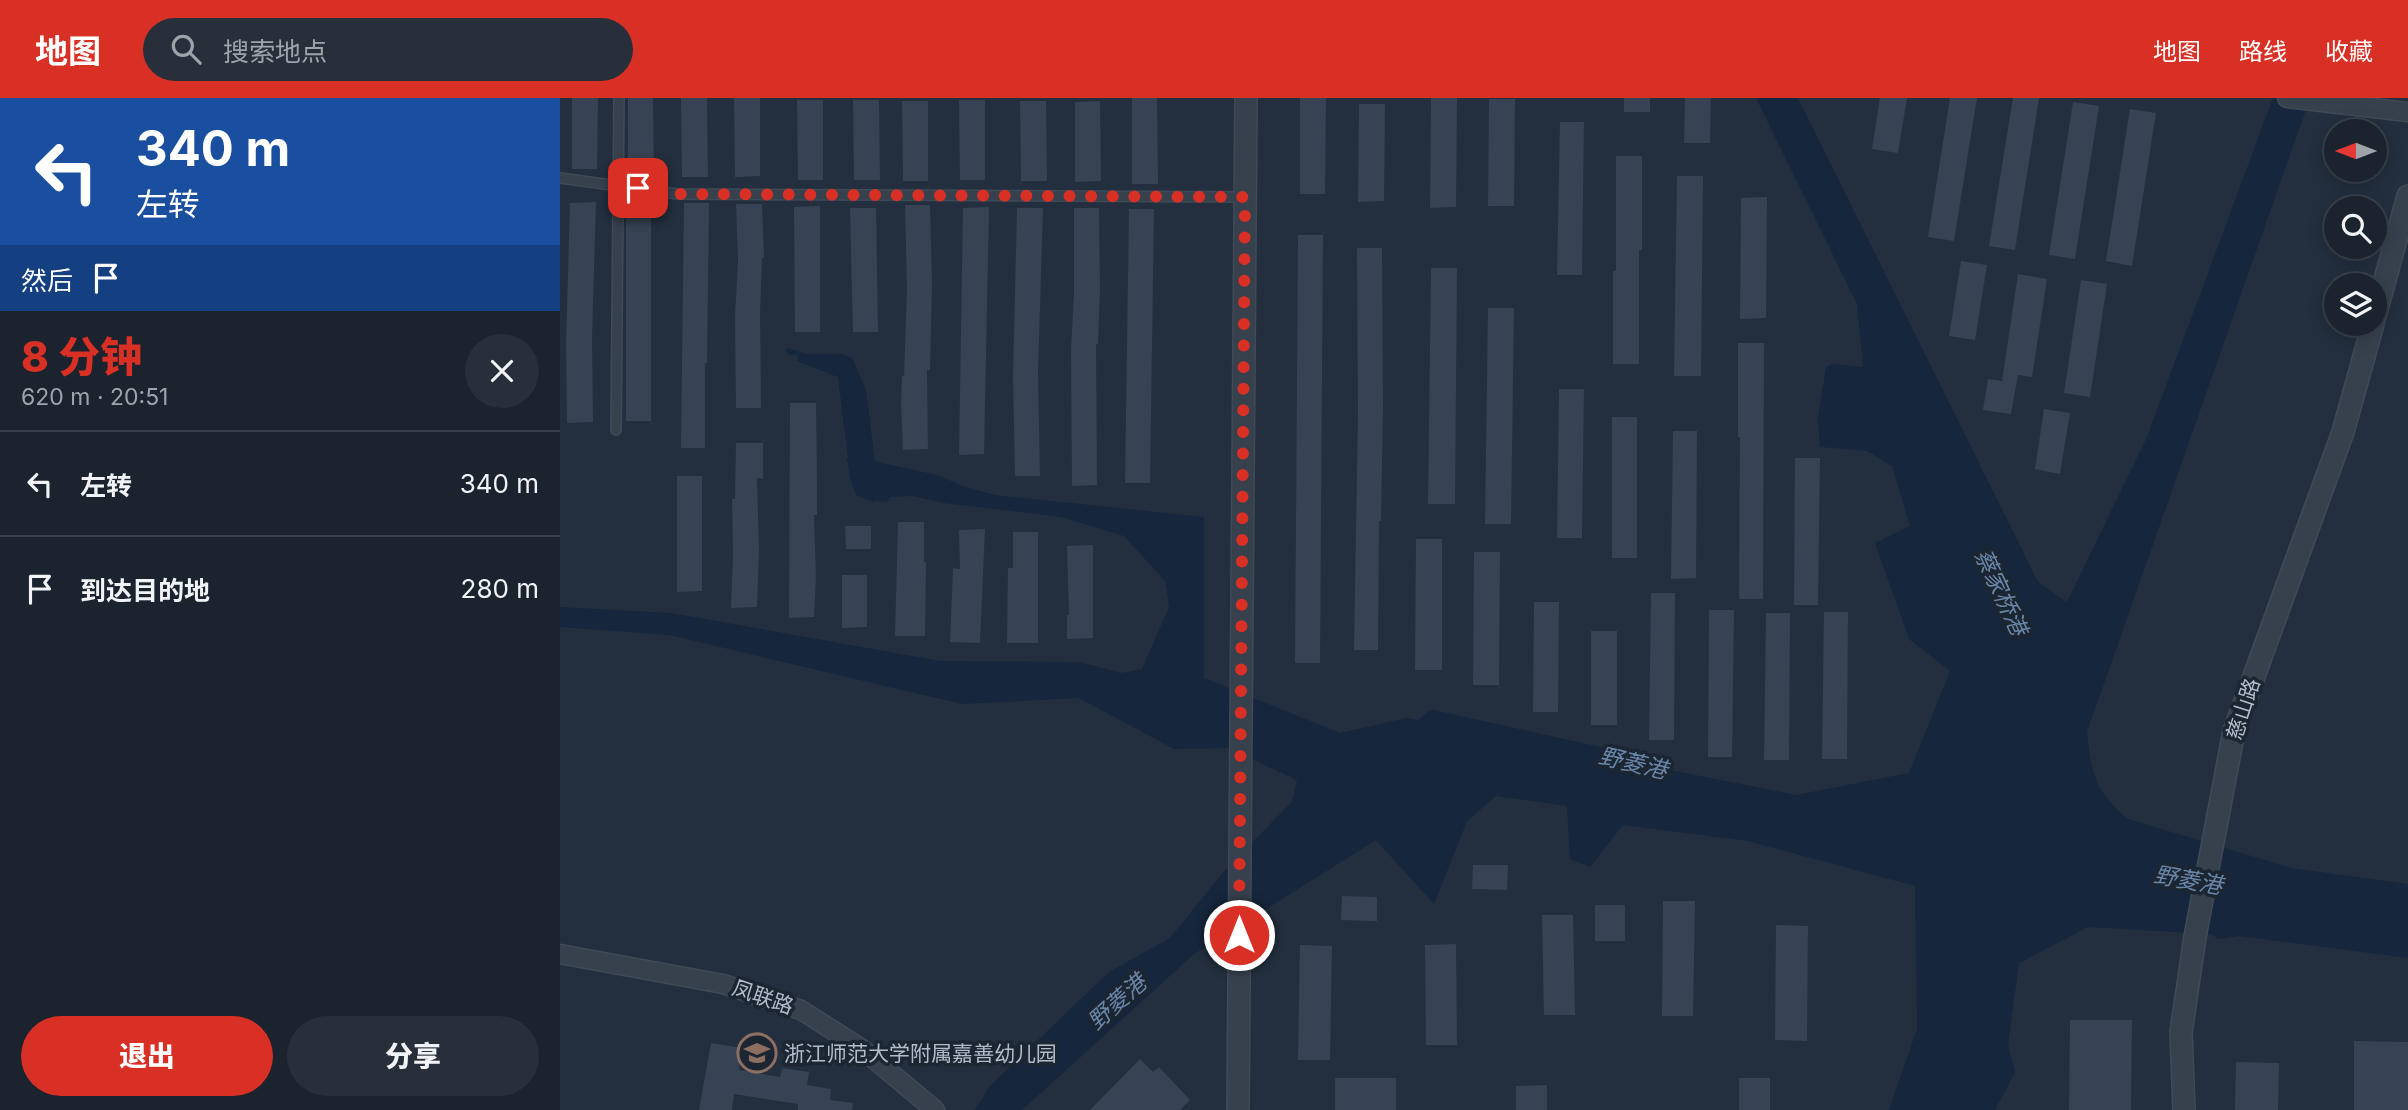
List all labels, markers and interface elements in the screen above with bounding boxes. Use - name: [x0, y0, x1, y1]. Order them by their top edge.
- search box: [143, 18, 633, 81]
- icon: search: [167, 30, 205, 68]
- text: 地图: [35, 31, 101, 71]
- text: 搜索地点: [223, 36, 327, 67]
- text: 地图: [2153, 37, 2201, 66]
- text: 路线: [2239, 37, 2287, 66]
- text: 收藏: [2325, 37, 2373, 66]
- text: 340 m: [136, 119, 290, 178]
- north arrow: [2324, 119, 2387, 182]
- map controls: [2324, 119, 2387, 336]
- icon: left: [21, 126, 112, 217]
- pin: [608, 158, 668, 218]
- icon: arrive: [619, 169, 657, 207]
- text: 左转: [136, 185, 200, 224]
- button: search: [2324, 196, 2387, 259]
- icon: arrive: [87, 259, 125, 297]
- text: 然后: [21, 265, 73, 296]
- button: layers: [2324, 273, 2387, 336]
- text: 8 分钟: [21, 331, 142, 382]
- button: close: [465, 334, 539, 408]
- text: 620 m · 20:51: [21, 383, 168, 411]
- icon: left: [21, 465, 59, 503]
- text: 340 m: [460, 468, 539, 499]
- text: 左转: [80, 470, 132, 501]
- water label: 蔡家桥港: [1969, 544, 2034, 642]
- icon: arrive: [21, 570, 59, 608]
- text: 280 m: [461, 573, 539, 604]
- text: 到达目的地: [80, 575, 210, 606]
- street label: 慈山路: [2221, 675, 2265, 743]
- water label: 野菱港: [1596, 742, 1673, 785]
- water label: 野菱港: [2152, 860, 2227, 900]
- position arrow: [1202, 898, 1276, 972]
- water label: 野菱港: [1082, 967, 1154, 1035]
- street label: 凤联路: [729, 975, 797, 1019]
- button: 退出: [21, 1016, 273, 1096]
- button: 分享: [287, 1016, 539, 1096]
- school or university icon: 浙江师范大学附属嘉善幼儿园: [736, 1032, 778, 1074]
- place label: 浙江师范大学附属嘉善幼儿园: [784, 1041, 1057, 1066]

